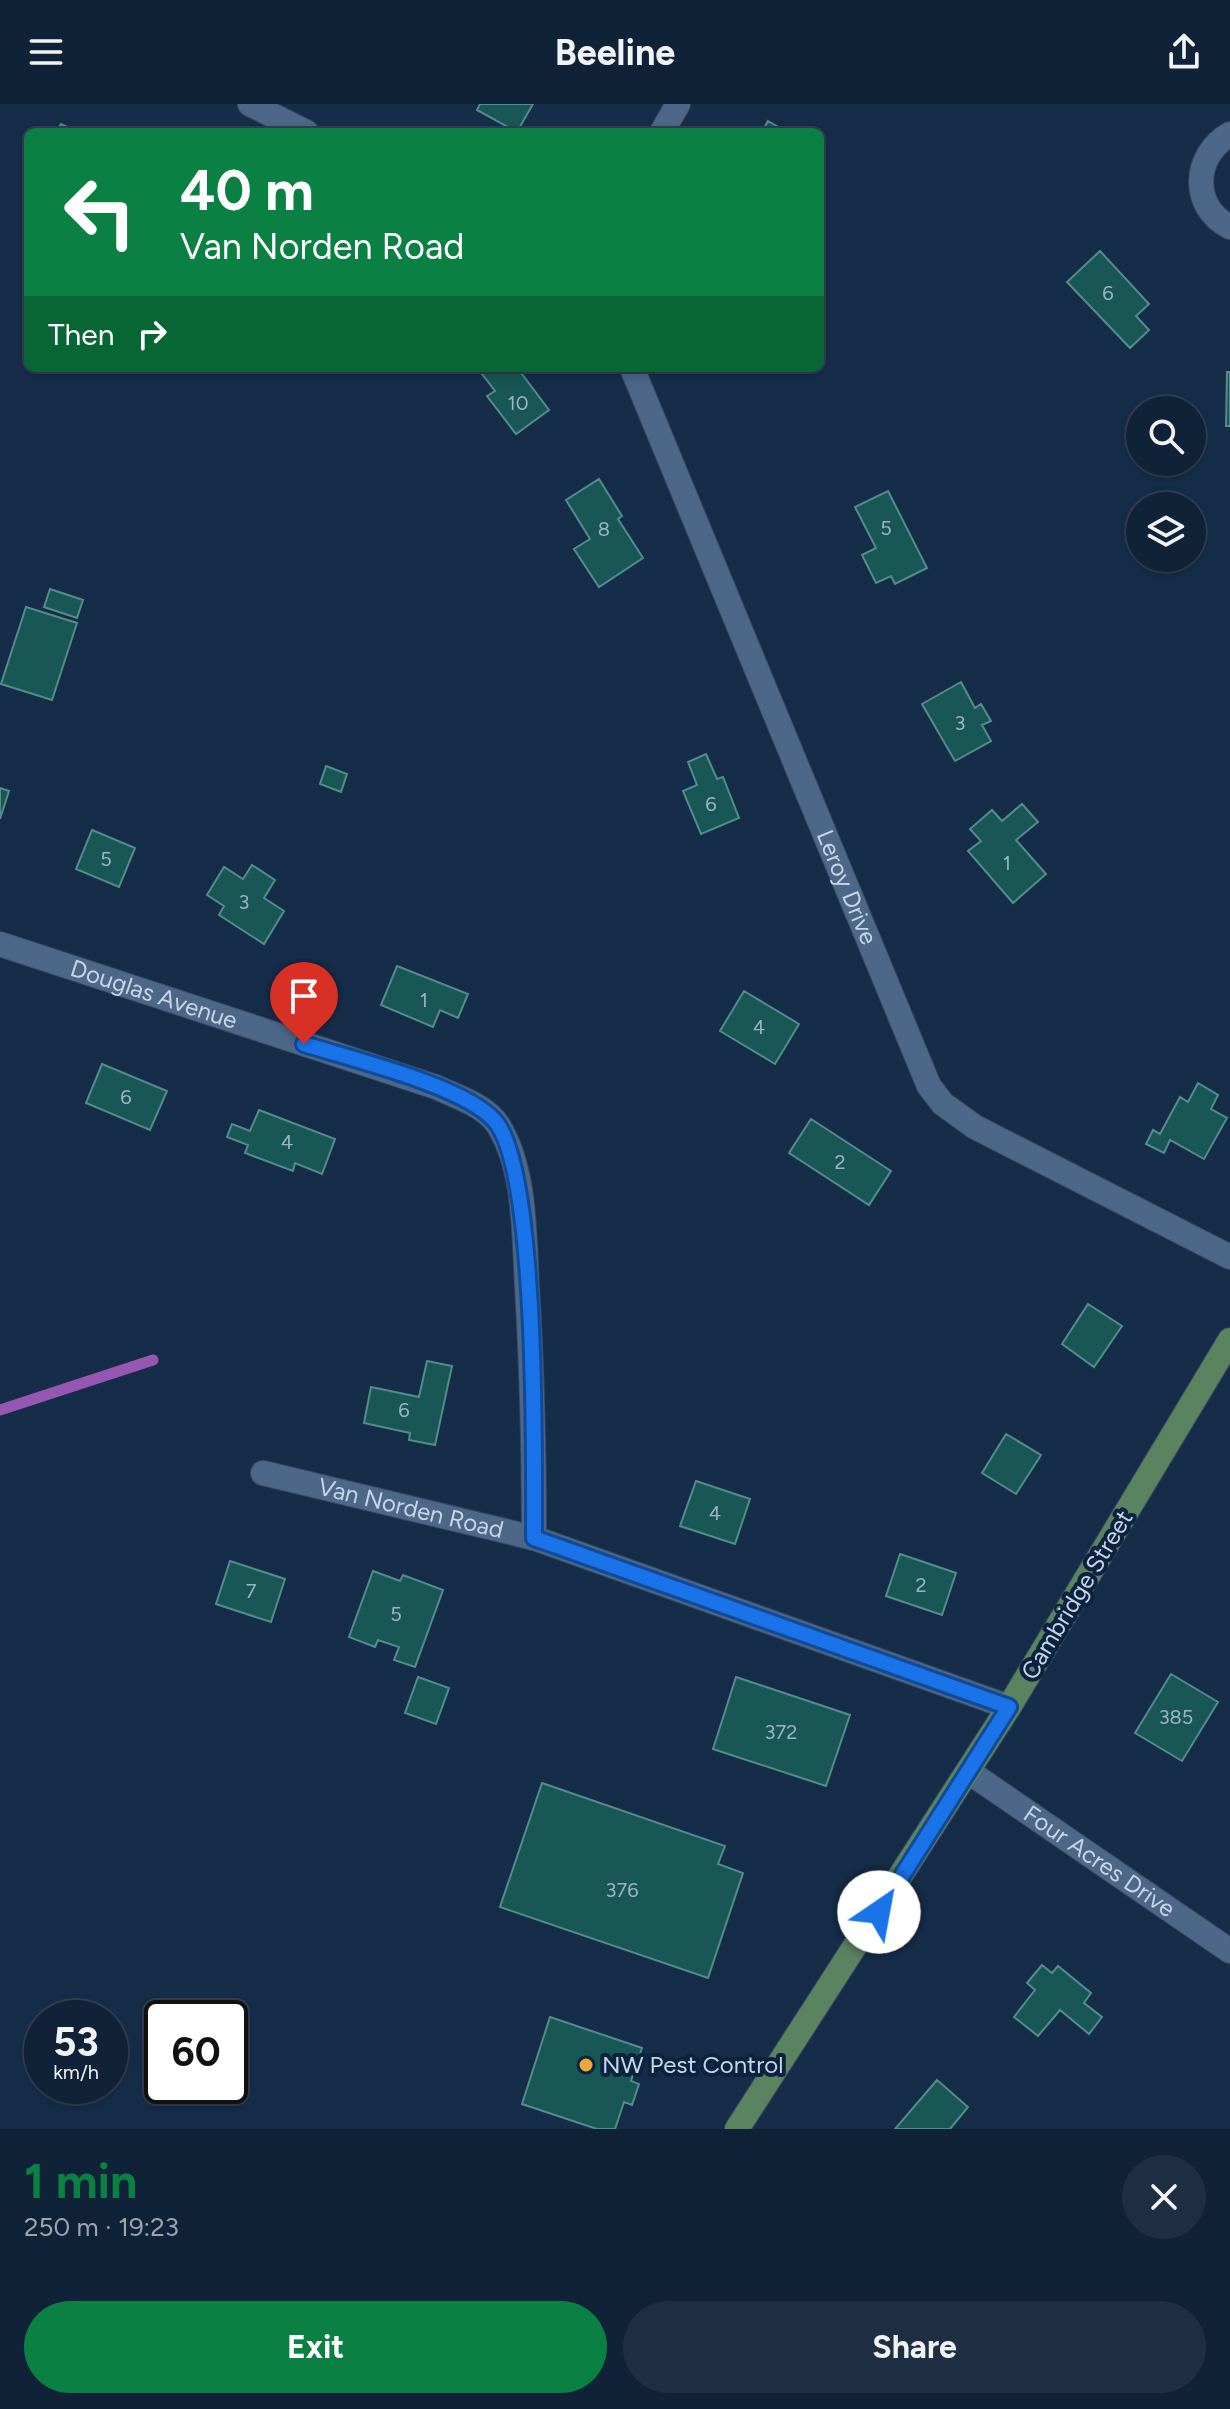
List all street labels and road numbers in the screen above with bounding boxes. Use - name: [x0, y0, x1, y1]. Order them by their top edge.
- street label: Leroy Drive: [811, 825, 884, 949]
- street label: Douglas Avenue: [67, 953, 241, 1035]
- street label: Van Norden Road: [315, 1472, 507, 1544]
- street label: Cambridge Street: [1015, 1505, 1138, 1685]
- street label: Four Acres Drive: [1018, 1799, 1181, 1923]

